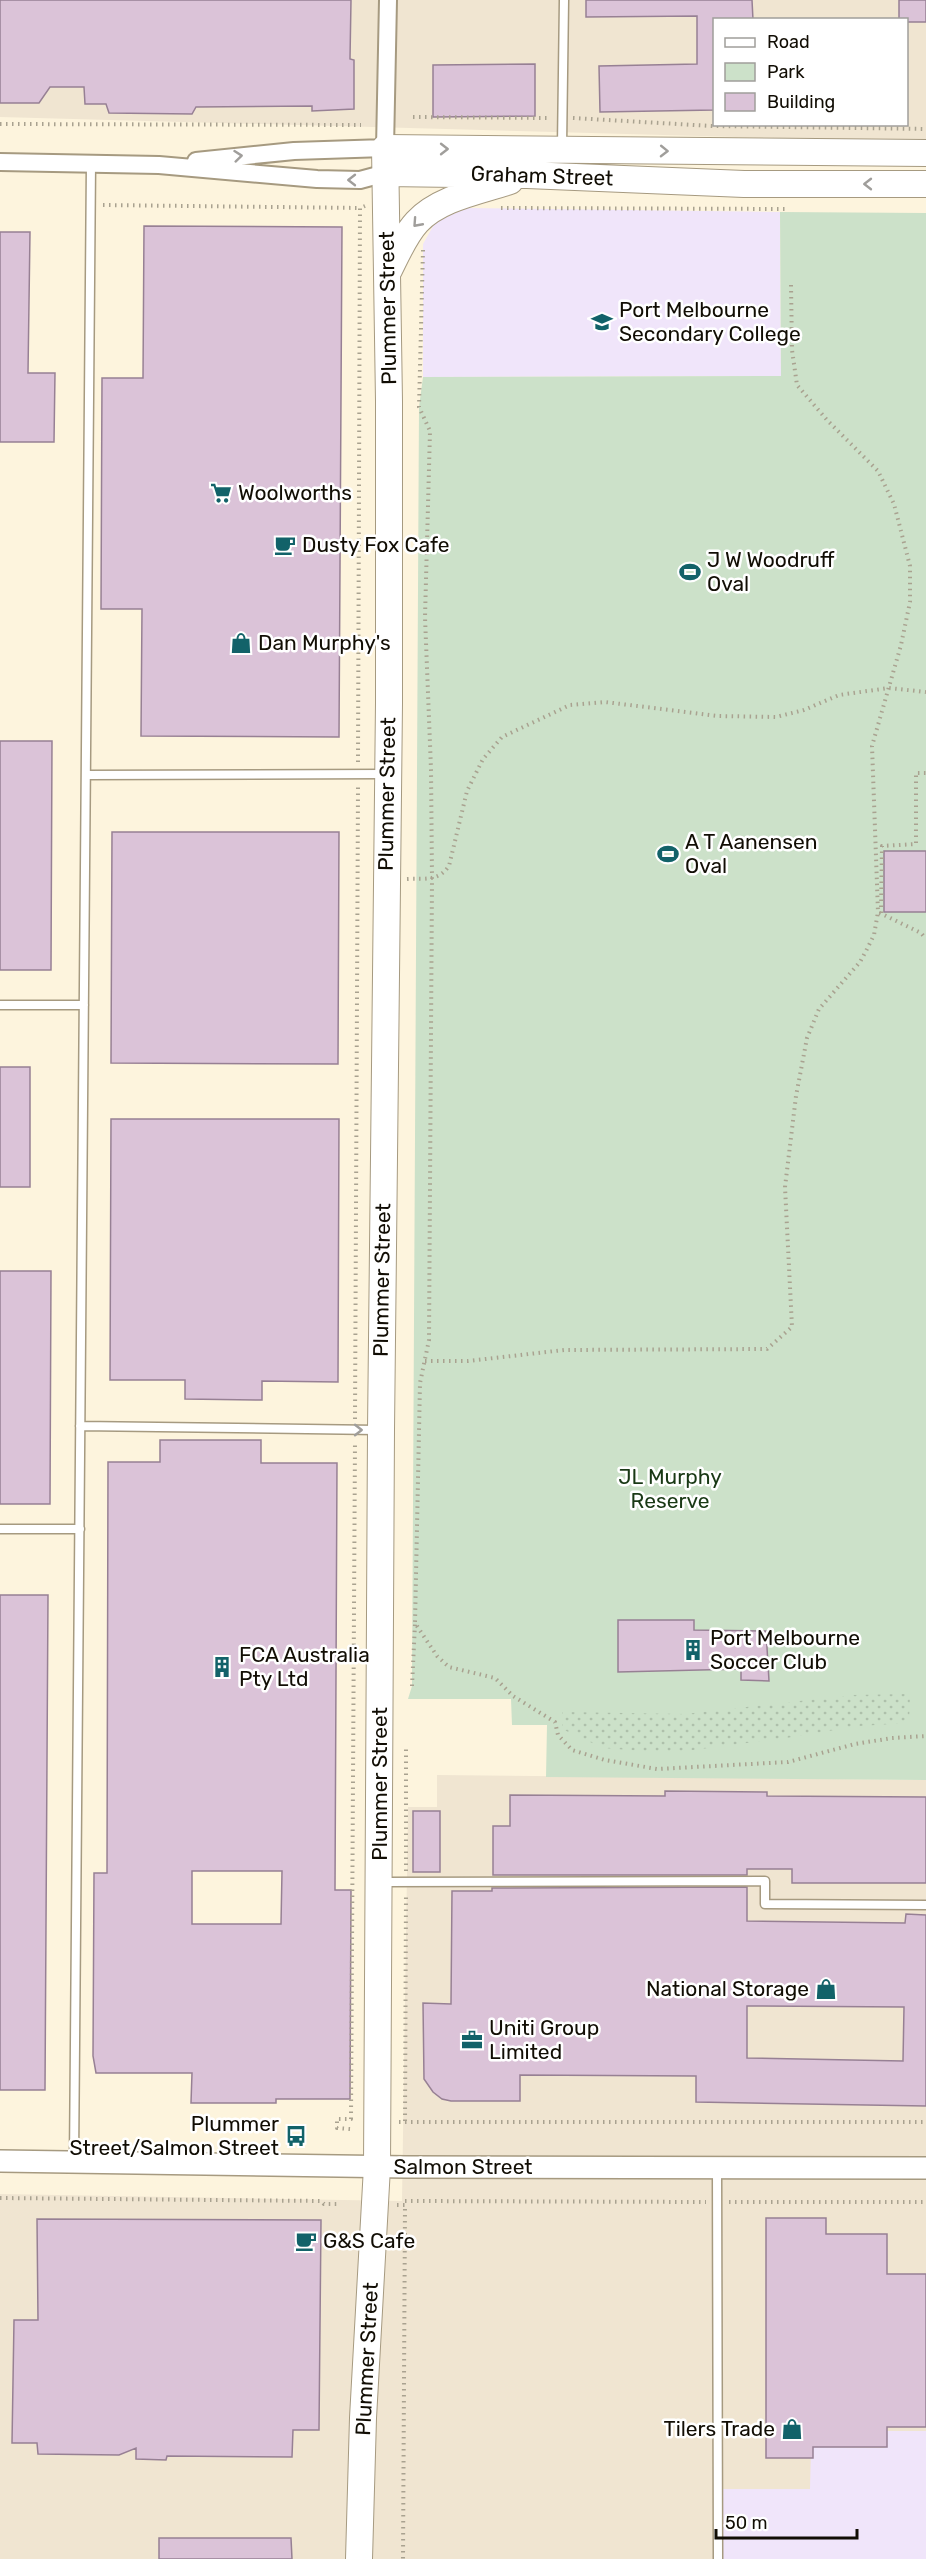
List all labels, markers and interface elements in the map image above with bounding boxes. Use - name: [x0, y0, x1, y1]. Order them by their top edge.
- legend: [713, 18, 908, 126]
- text: Road: [767, 31, 810, 53]
- text: Park: [767, 61, 805, 83]
- text: Building: [767, 91, 835, 113]
- one-way arrow: [439, 143, 448, 155]
- one-way arrow: [660, 144, 669, 157]
- one-way arrow: [233, 150, 243, 163]
- street label: Graham Street: [470, 161, 614, 190]
- one-way arrow: [347, 174, 356, 186]
- one-way arrow: [863, 178, 872, 190]
- one-way arrow: [413, 216, 424, 227]
- street label: Plummer Street: [374, 231, 401, 385]
- place label: Port Melbourne Secondary College: [619, 297, 801, 346]
- school or university icon: Port Melbourne Secondary College: [590, 310, 614, 334]
- place label: Woolworths: [238, 480, 352, 505]
- supermarket icon: Woolworths: [209, 481, 233, 505]
- place label: Dusty Fox Cafe: [302, 532, 450, 557]
- cafe icon: Dusty Fox Cafe: [273, 533, 297, 557]
- place label: J W Woodruff Oval: [707, 547, 835, 596]
- sports icon: J W Woodruff Oval: [678, 560, 702, 584]
- place label: Dan Murphy's: [258, 630, 391, 655]
- shop icon: Dan Murphy's: [229, 631, 253, 655]
- street label: Plummer Street: [373, 717, 400, 871]
- place label: A T Aanensen Oval: [685, 829, 817, 878]
- sports icon: A T Aanensen Oval: [656, 842, 680, 866]
- street label: Plummer Street: [368, 1203, 395, 1357]
- one-way arrow: [353, 1424, 362, 1436]
- park label: JL Murphy Reserve: [618, 1464, 722, 1513]
- place label: Port Melbourne Soccer Club: [710, 1625, 860, 1674]
- building icon: Port Melbourne Soccer Club: [681, 1638, 705, 1662]
- place label: FCA Australia Pty Ltd: [239, 1642, 370, 1691]
- building icon: FCA Australia Pty Ltd: [210, 1655, 234, 1679]
- street label: Plummer Street: [367, 1707, 392, 1861]
- place label: National Storage: [646, 1976, 809, 2001]
- shop icon: National Storage: [814, 1977, 838, 2001]
- place label: Uniti Group Limited: [489, 2015, 599, 2064]
- office icon: Uniti Group Limited: [460, 2028, 484, 2052]
- place label: Plummer Street/Salmon Street: [69, 2111, 279, 2160]
- bus stop icon: Plummer Street/Salmon Street: [284, 2124, 308, 2148]
- street label: Salmon Street: [393, 2154, 533, 2179]
- place label: G&S Cafe: [323, 2228, 415, 2253]
- cafe icon: G&S Cafe: [294, 2229, 318, 2253]
- street label: Plummer Street: [350, 2282, 383, 2436]
- place label: Tilers Trade: [664, 2416, 775, 2441]
- shop icon: Tilers Trade: [780, 2417, 804, 2441]
- scale bar: [716, 2502, 857, 2540]
- text: 50 m: [725, 2512, 768, 2534]

